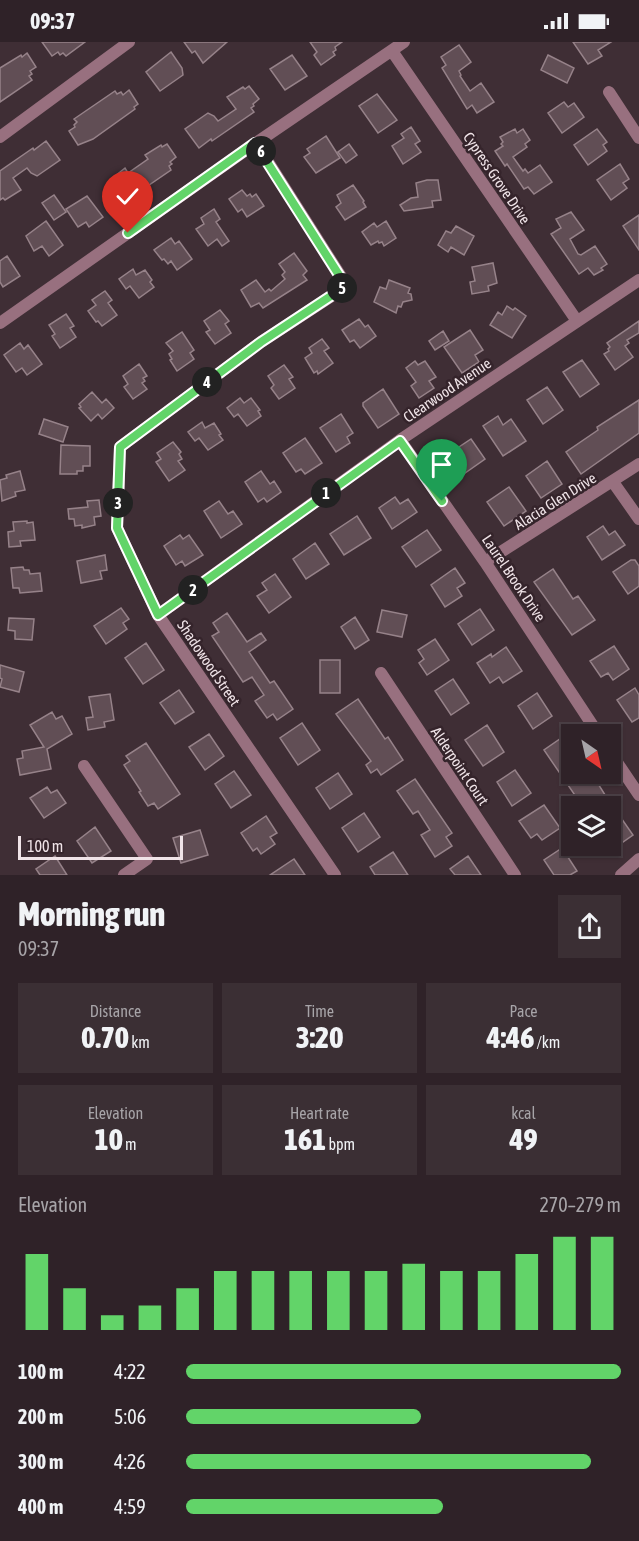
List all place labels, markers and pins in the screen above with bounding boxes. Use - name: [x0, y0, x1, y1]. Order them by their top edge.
- pin: 6: [246, 136, 276, 166]
- pin: [102, 171, 153, 233]
- pin: 5: [327, 273, 357, 303]
- pin: 4: [192, 367, 222, 397]
- pin: [416, 439, 467, 501]
- pin: 1: [311, 478, 341, 508]
- pin: 3: [103, 488, 133, 518]
- pin: 2: [178, 575, 208, 605]

